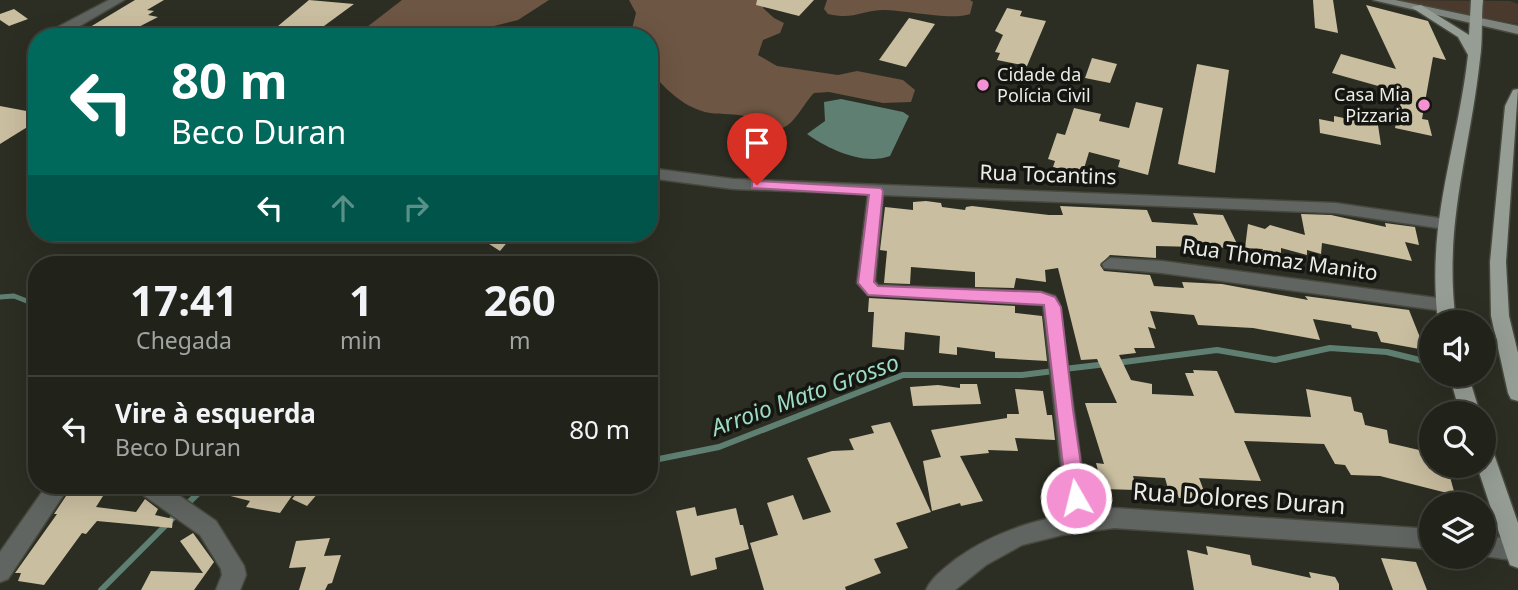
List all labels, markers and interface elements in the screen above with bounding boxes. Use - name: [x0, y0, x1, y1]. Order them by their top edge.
- text: 80 m: [171, 47, 288, 113]
- icon: left: [56, 56, 147, 147]
- place label: Cidade da Polícia Civil: [997, 62, 1091, 107]
- marker: Cidade da Polícia Civil: [975, 77, 991, 93]
- place label: Casa Mia Pizzaria: [1334, 82, 1410, 127]
- marker: Casa Mia Pizzaria: [1416, 97, 1432, 113]
- text: Beco Duran: [171, 110, 346, 153]
- pin: [727, 113, 787, 185]
- icon: arrive: [738, 124, 776, 162]
- street label: Rua Tocantins: [979, 158, 1117, 190]
- icon: left: [251, 189, 289, 227]
- icon: ahead: [324, 189, 362, 227]
- icon: right: [397, 189, 435, 227]
- street label: Rua Thomaz Manito: [1181, 231, 1380, 287]
- text: 17:41: [130, 271, 238, 328]
- text: 1: [349, 271, 373, 328]
- text: 260: [484, 271, 556, 328]
- map controls: [1419, 310, 1496, 569]
- button: sound: [1419, 310, 1496, 387]
- text: Chegada: [136, 324, 232, 356]
- text: min: [340, 324, 382, 356]
- text: m: [509, 324, 531, 356]
- water label: Arroio Mato Grosso: [704, 345, 903, 444]
- text: Vire à esquerda: [115, 395, 316, 431]
- button: search: [1419, 401, 1496, 478]
- icon: left: [56, 410, 94, 448]
- text: 80 m: [569, 411, 630, 447]
- text: Beco Duran: [115, 431, 241, 463]
- position arrow: [1039, 461, 1113, 535]
- street label: Rua Dolores Duran: [1132, 474, 1346, 521]
- button: layers: [1419, 492, 1496, 569]

